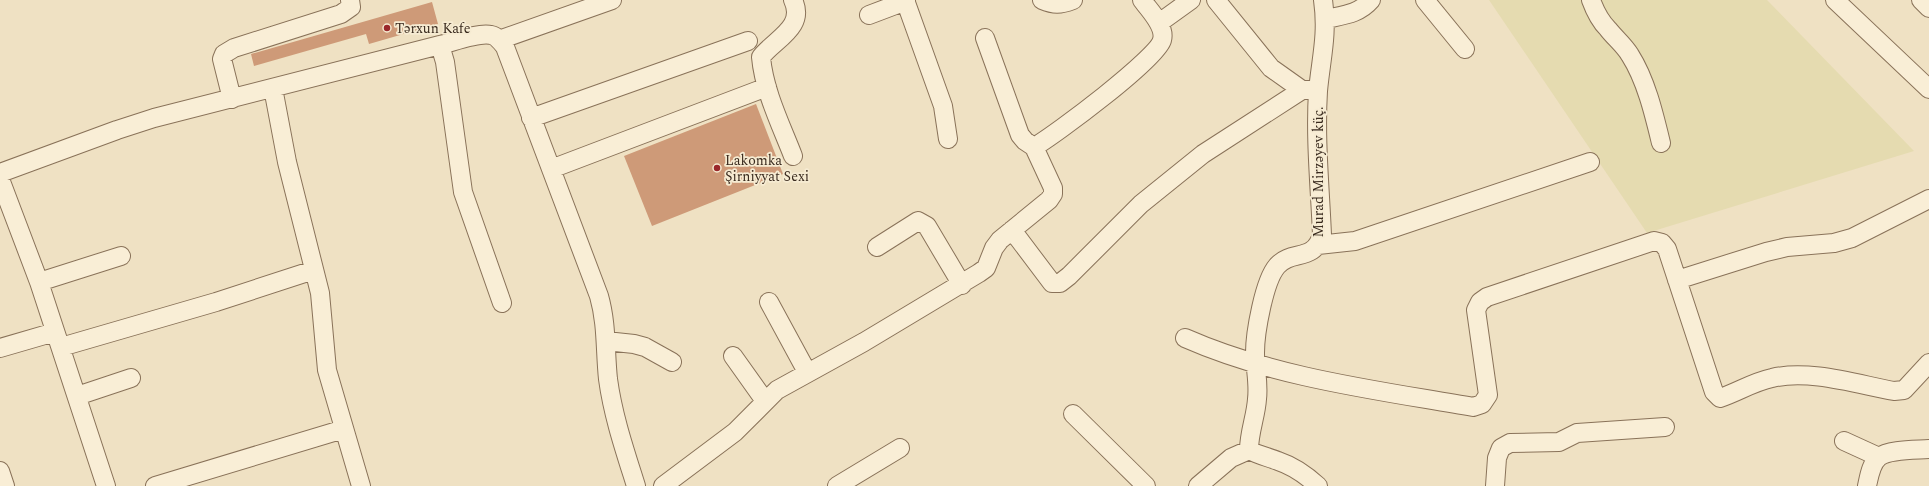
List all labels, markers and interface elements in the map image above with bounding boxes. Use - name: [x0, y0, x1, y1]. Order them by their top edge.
- place label: Tərxun Kafe: [395, 18, 471, 39]
- marker: Tərxun Kafe: [382, 23, 392, 33]
- street label: Murad Mirzəyev küç.: [1308, 106, 1329, 238]
- place label: Lakomka Şirniyyat Sexi: [725, 150, 809, 187]
- marker: Lakomka Şirniyyat Sexi: [712, 163, 722, 173]

